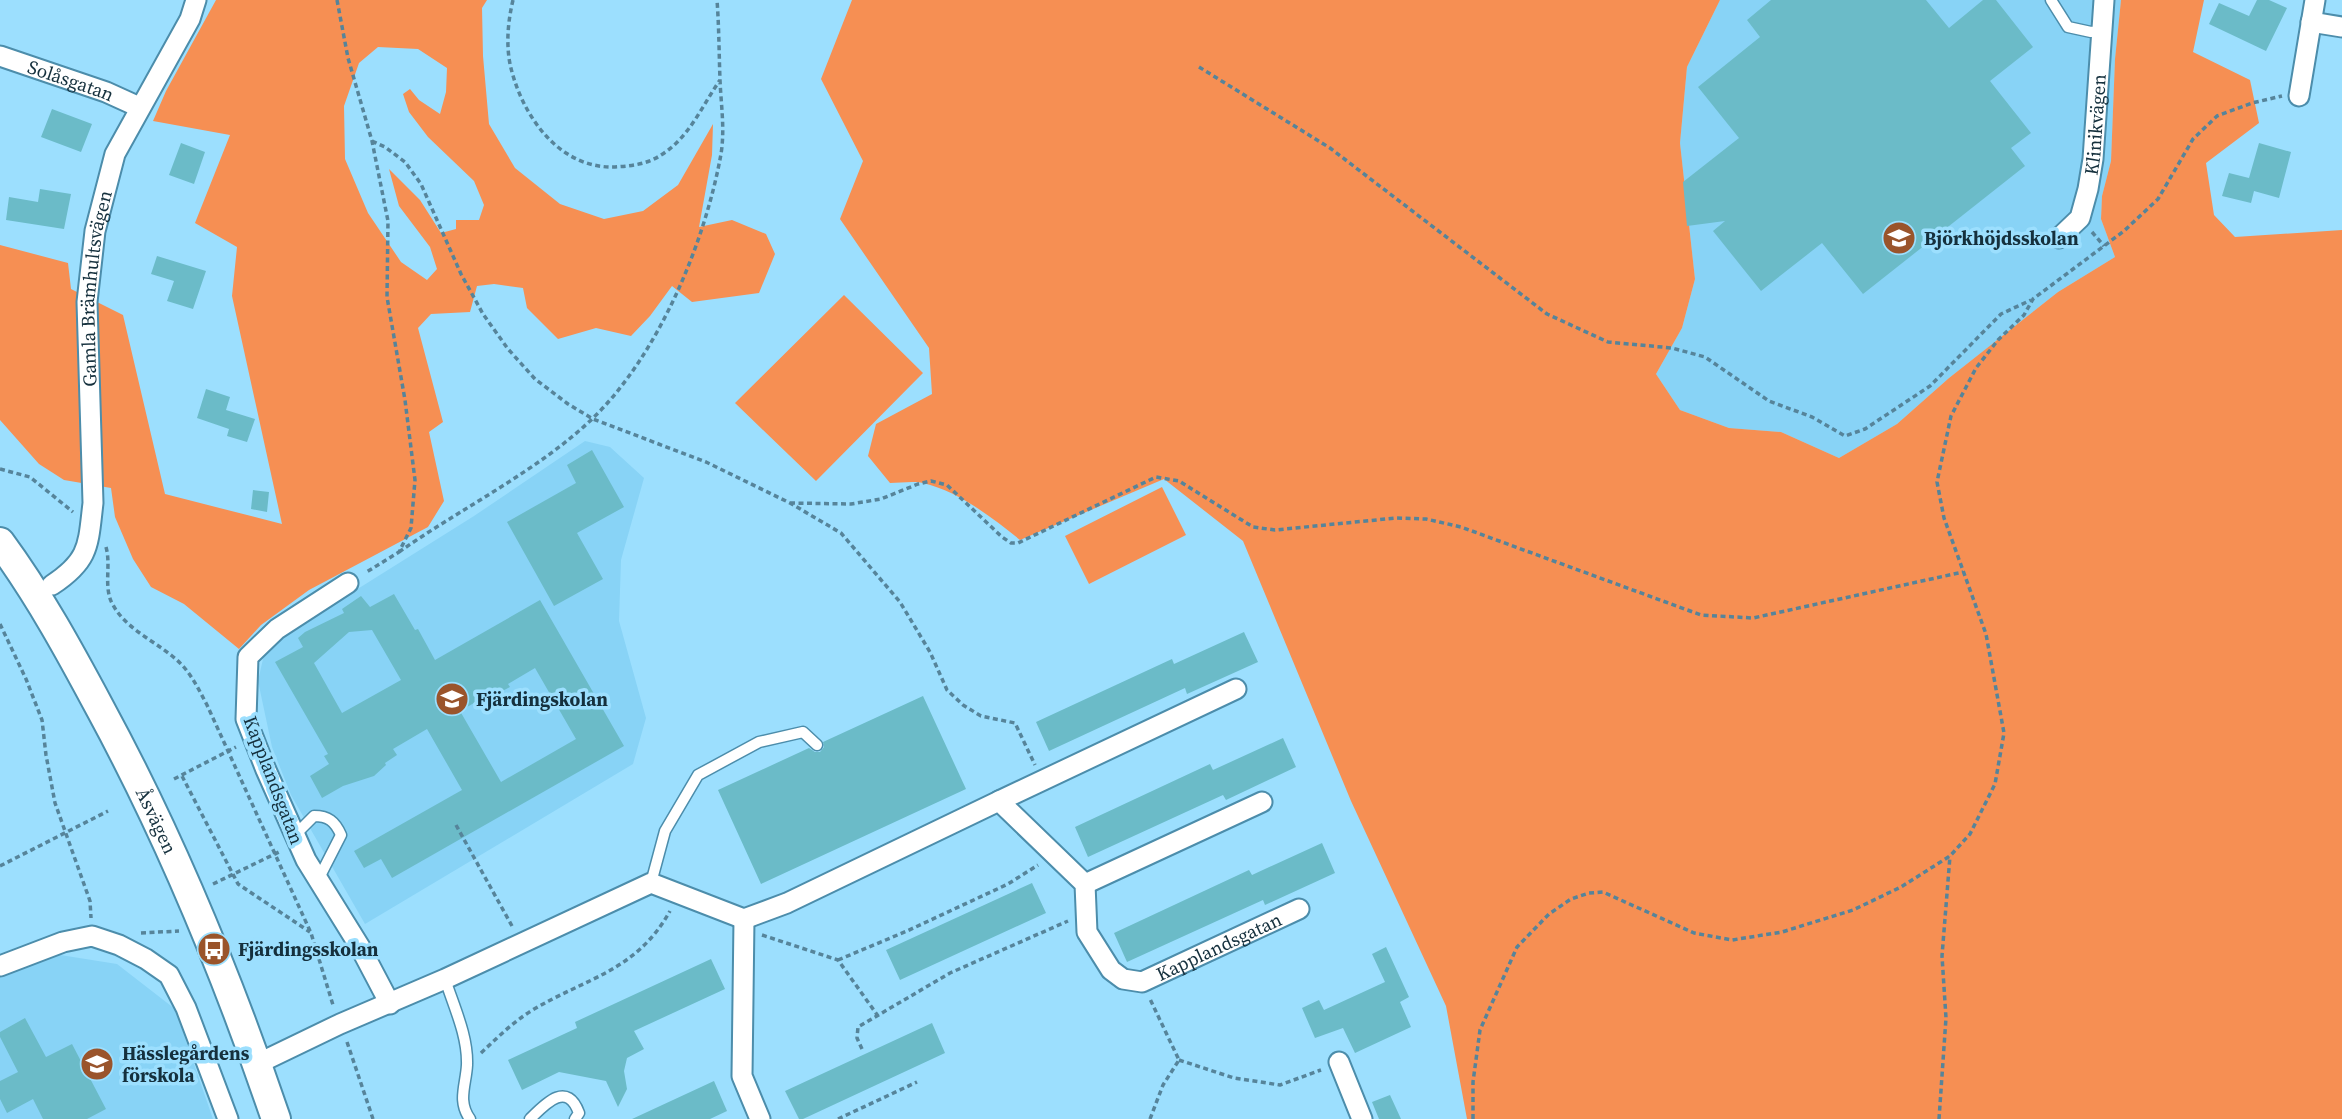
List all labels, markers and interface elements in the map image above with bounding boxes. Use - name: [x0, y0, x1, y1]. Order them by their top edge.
- street label: Solåsgatan: [24, 53, 119, 107]
- street label: Klinikvägen: [2078, 73, 2112, 177]
- street label: Gamla Brämhultsvägen: [74, 187, 118, 387]
- school or university icon: Björkhöjdsskolan: [1880, 219, 1918, 257]
- place label: Björkhöjdsskolan: [1924, 225, 2079, 251]
- school or university icon: Fjärdingskolan: [433, 680, 471, 718]
- place label: Fjärdingskolan: [476, 686, 608, 712]
- street label: Kapplandsgatan: [238, 712, 310, 848]
- street label: Åsvägen: [130, 783, 183, 858]
- street label: Kapplandsgatan: [1152, 906, 1286, 987]
- bus stop icon: Fjärdingsskolan: [195, 930, 233, 968]
- place label: Fjärdingsskolan: [238, 936, 379, 962]
- place label: Hässlegårdens förskola: [122, 1040, 250, 1088]
- school or university icon: Hässlegårdens förskola: [78, 1045, 116, 1083]

